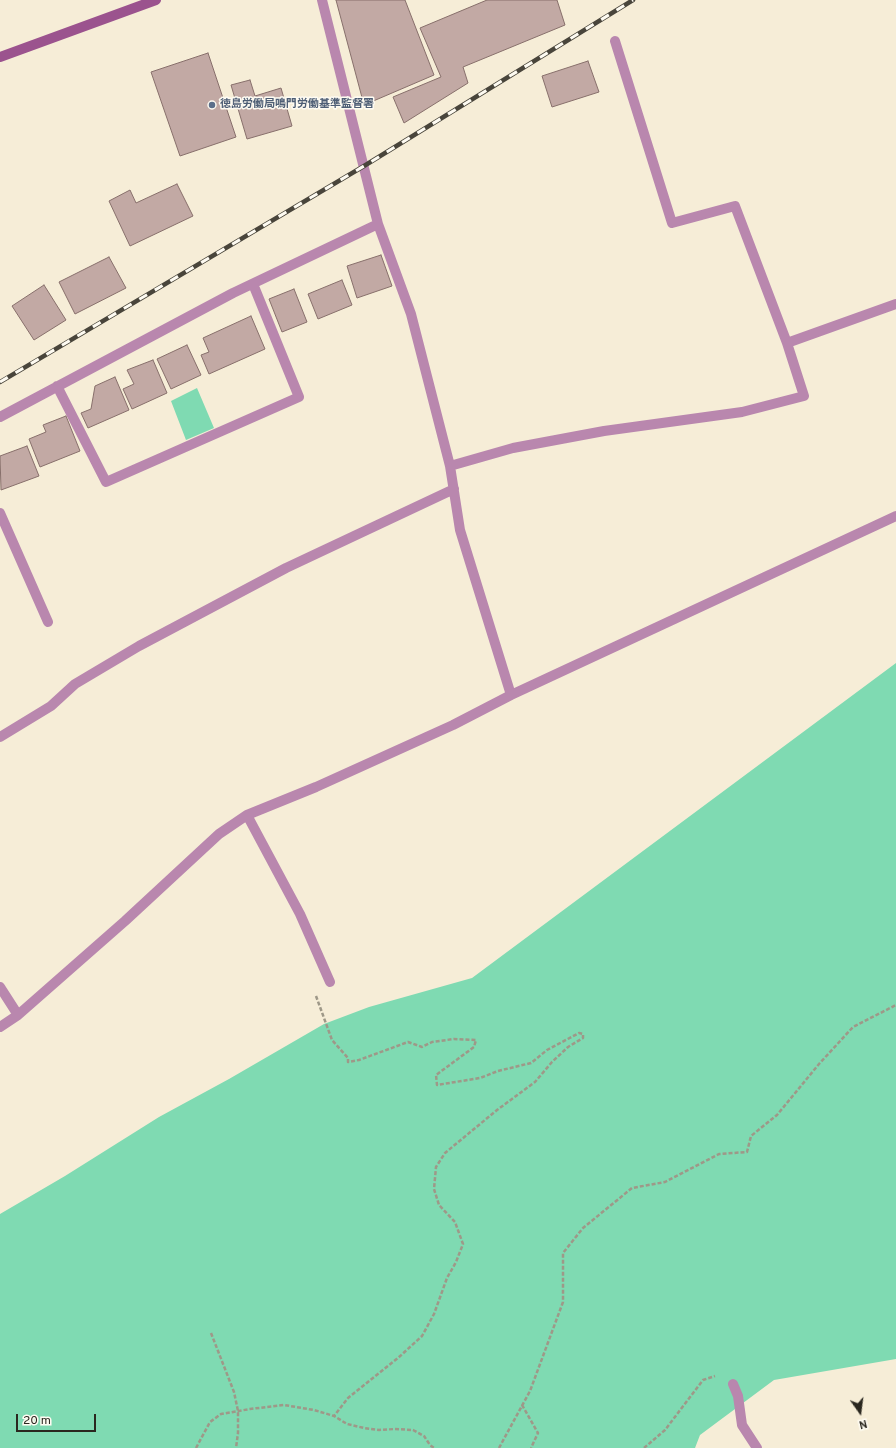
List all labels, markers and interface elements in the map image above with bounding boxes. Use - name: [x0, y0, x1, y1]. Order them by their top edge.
- place label: 徳島労働局鳴門労働基準監督署: [220, 98, 374, 112]
- marker: 徳島労働局鳴門労働基準監督署: [207, 100, 217, 110]
- north arrow: [840, 1392, 880, 1432]
- scale bar: [18, 1406, 98, 1432]
- text: 20 m: [23, 1413, 51, 1429]
- text: N: [857, 1416, 868, 1431]

